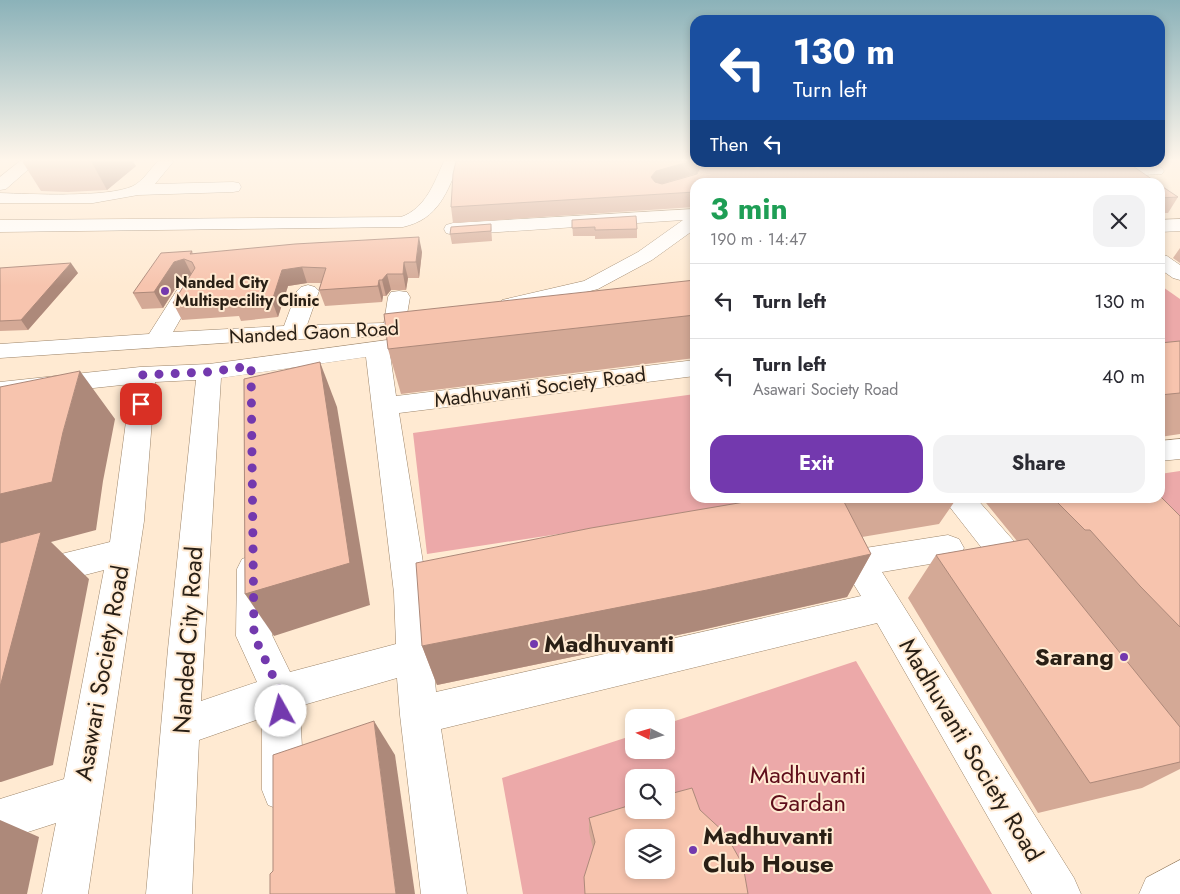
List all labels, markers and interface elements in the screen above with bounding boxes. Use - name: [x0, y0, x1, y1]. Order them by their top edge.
- text: 130 m: [793, 27, 895, 77]
- icon: left: [710, 35, 775, 100]
- text: Turn left: [793, 73, 867, 105]
- icon: left: [759, 130, 787, 158]
- text: Then: [710, 131, 749, 158]
- text: 3 min: [710, 187, 788, 230]
- button: close: [1093, 195, 1145, 247]
- text: 190 m · 14:47: [710, 228, 807, 251]
- place label: Nanded City Multispecility Clinic: [175, 271, 319, 312]
- marker: Nanded City Multispecility Clinic: [159, 285, 171, 297]
- icon: left: [710, 287, 738, 315]
- text: Turn left: [753, 288, 826, 315]
- text: 130 m: [1094, 288, 1145, 315]
- street label: Nanded Gaon Road: [228, 314, 400, 351]
- text: Turn left: [753, 351, 826, 378]
- street label: Madhuvanti Society Road: [433, 360, 647, 415]
- icon: left: [710, 362, 738, 390]
- text: 40 m: [1102, 363, 1145, 390]
- text: Asawari Society Road: [753, 378, 898, 401]
- pin: [120, 383, 162, 425]
- icon: arrive: [127, 390, 155, 418]
- button: Exit: [710, 435, 923, 493]
- button: Share: [933, 435, 1145, 493]
- street label: Nanded City Road: [163, 545, 212, 735]
- street label: Asawari Society Road: [65, 562, 138, 783]
- place label: Madhuvanti: [544, 626, 674, 661]
- street label: Madhuvanti Society Road: [891, 631, 1052, 868]
- marker: Madhuvanti: [528, 638, 540, 650]
- place label: Sarang: [1035, 639, 1114, 674]
- marker: Sarang: [1118, 651, 1130, 663]
- position arrow: [254, 684, 306, 736]
- north arrow: [625, 709, 675, 759]
- map controls: [625, 709, 675, 879]
- park label: Madhuvanti Gardan: [750, 757, 866, 820]
- button: search: [625, 769, 675, 819]
- place label: Madhuvanti Club House: [703, 818, 834, 881]
- button: layers: [625, 829, 675, 879]
- marker: Madhuvanti Club House: [687, 844, 699, 856]

